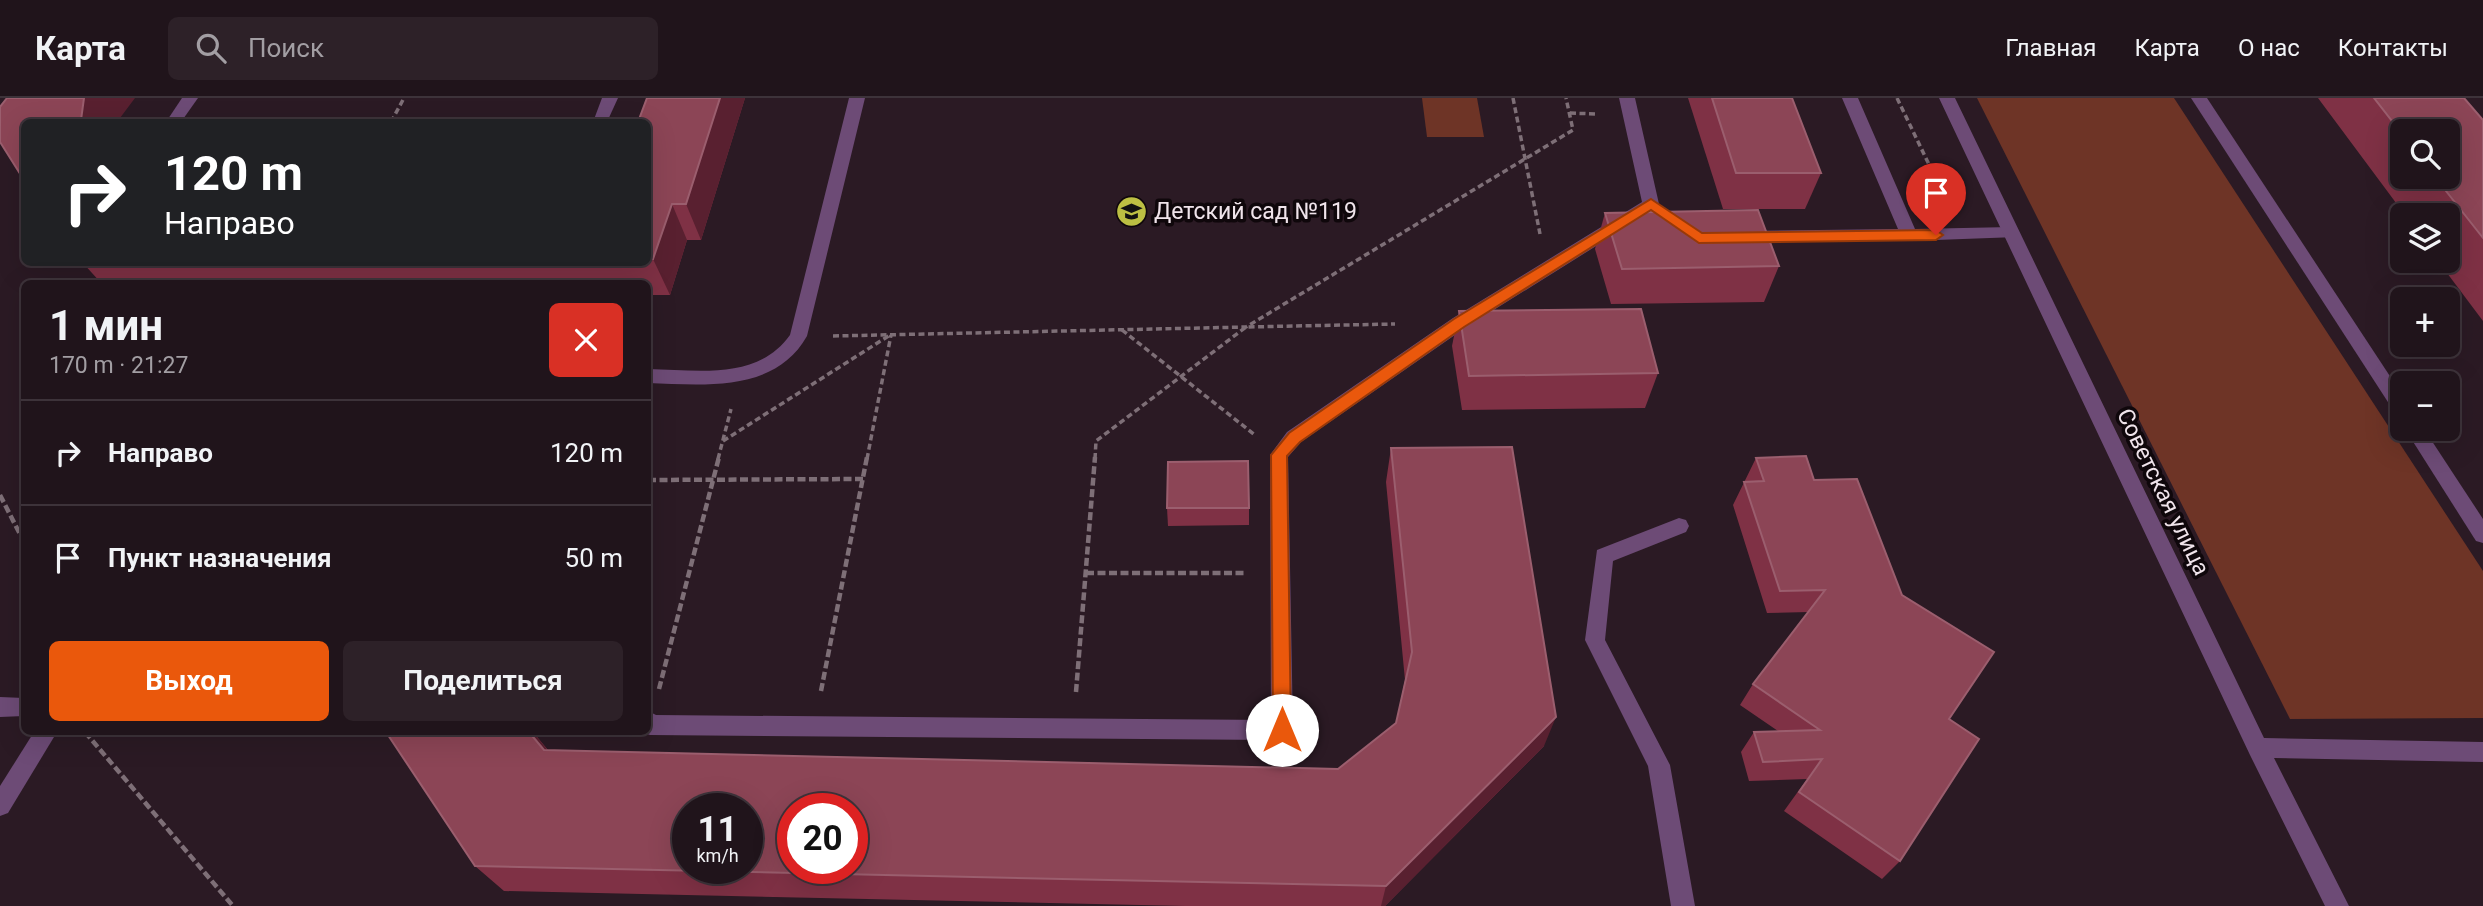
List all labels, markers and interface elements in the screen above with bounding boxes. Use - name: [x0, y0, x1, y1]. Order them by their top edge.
- search box: [168, 17, 658, 80]
- text: Карта: [35, 29, 126, 68]
- icon: search: [192, 29, 230, 67]
- text: Поиск: [248, 33, 324, 63]
- text: Главная: [2005, 34, 2096, 62]
- text: Карта: [2134, 34, 2200, 62]
- text: О нас: [2238, 34, 2300, 62]
- text: Контакты: [2338, 34, 2448, 62]
- map controls: [2390, 119, 2460, 441]
- button: search: [2390, 119, 2460, 189]
- text: 120 m: [164, 145, 303, 202]
- icon: right: [49, 147, 140, 238]
- pin: [1906, 163, 1966, 235]
- icon: arrive: [1917, 174, 1955, 212]
- school or university icon: Детский сад №119: [1114, 194, 1148, 228]
- place label: Детский сад №119: [1154, 198, 1357, 225]
- button: layers: [2390, 203, 2460, 273]
- text: Направо: [164, 204, 295, 242]
- button: +: [2390, 287, 2460, 357]
- text: 1 мин: [49, 301, 163, 350]
- button: close: [549, 303, 623, 377]
- text: 170 m · 21:27: [49, 352, 188, 379]
- button: −: [2390, 371, 2460, 441]
- street label: Советская улица: [2111, 404, 2215, 580]
- icon: right: [49, 434, 87, 472]
- text: Направо: [108, 438, 213, 468]
- text: 120 m: [550, 438, 623, 468]
- icon: arrive: [49, 539, 87, 577]
- text: Пункт назначения: [108, 543, 332, 573]
- text: 50 m: [565, 543, 623, 573]
- button: Выход: [49, 641, 329, 721]
- button: Поделиться: [343, 641, 623, 721]
- position arrow: [1245, 693, 1319, 767]
- speed limit sign: 20: [777, 793, 868, 884]
- text: 11: [697, 809, 738, 850]
- text: km/h: [696, 845, 739, 866]

